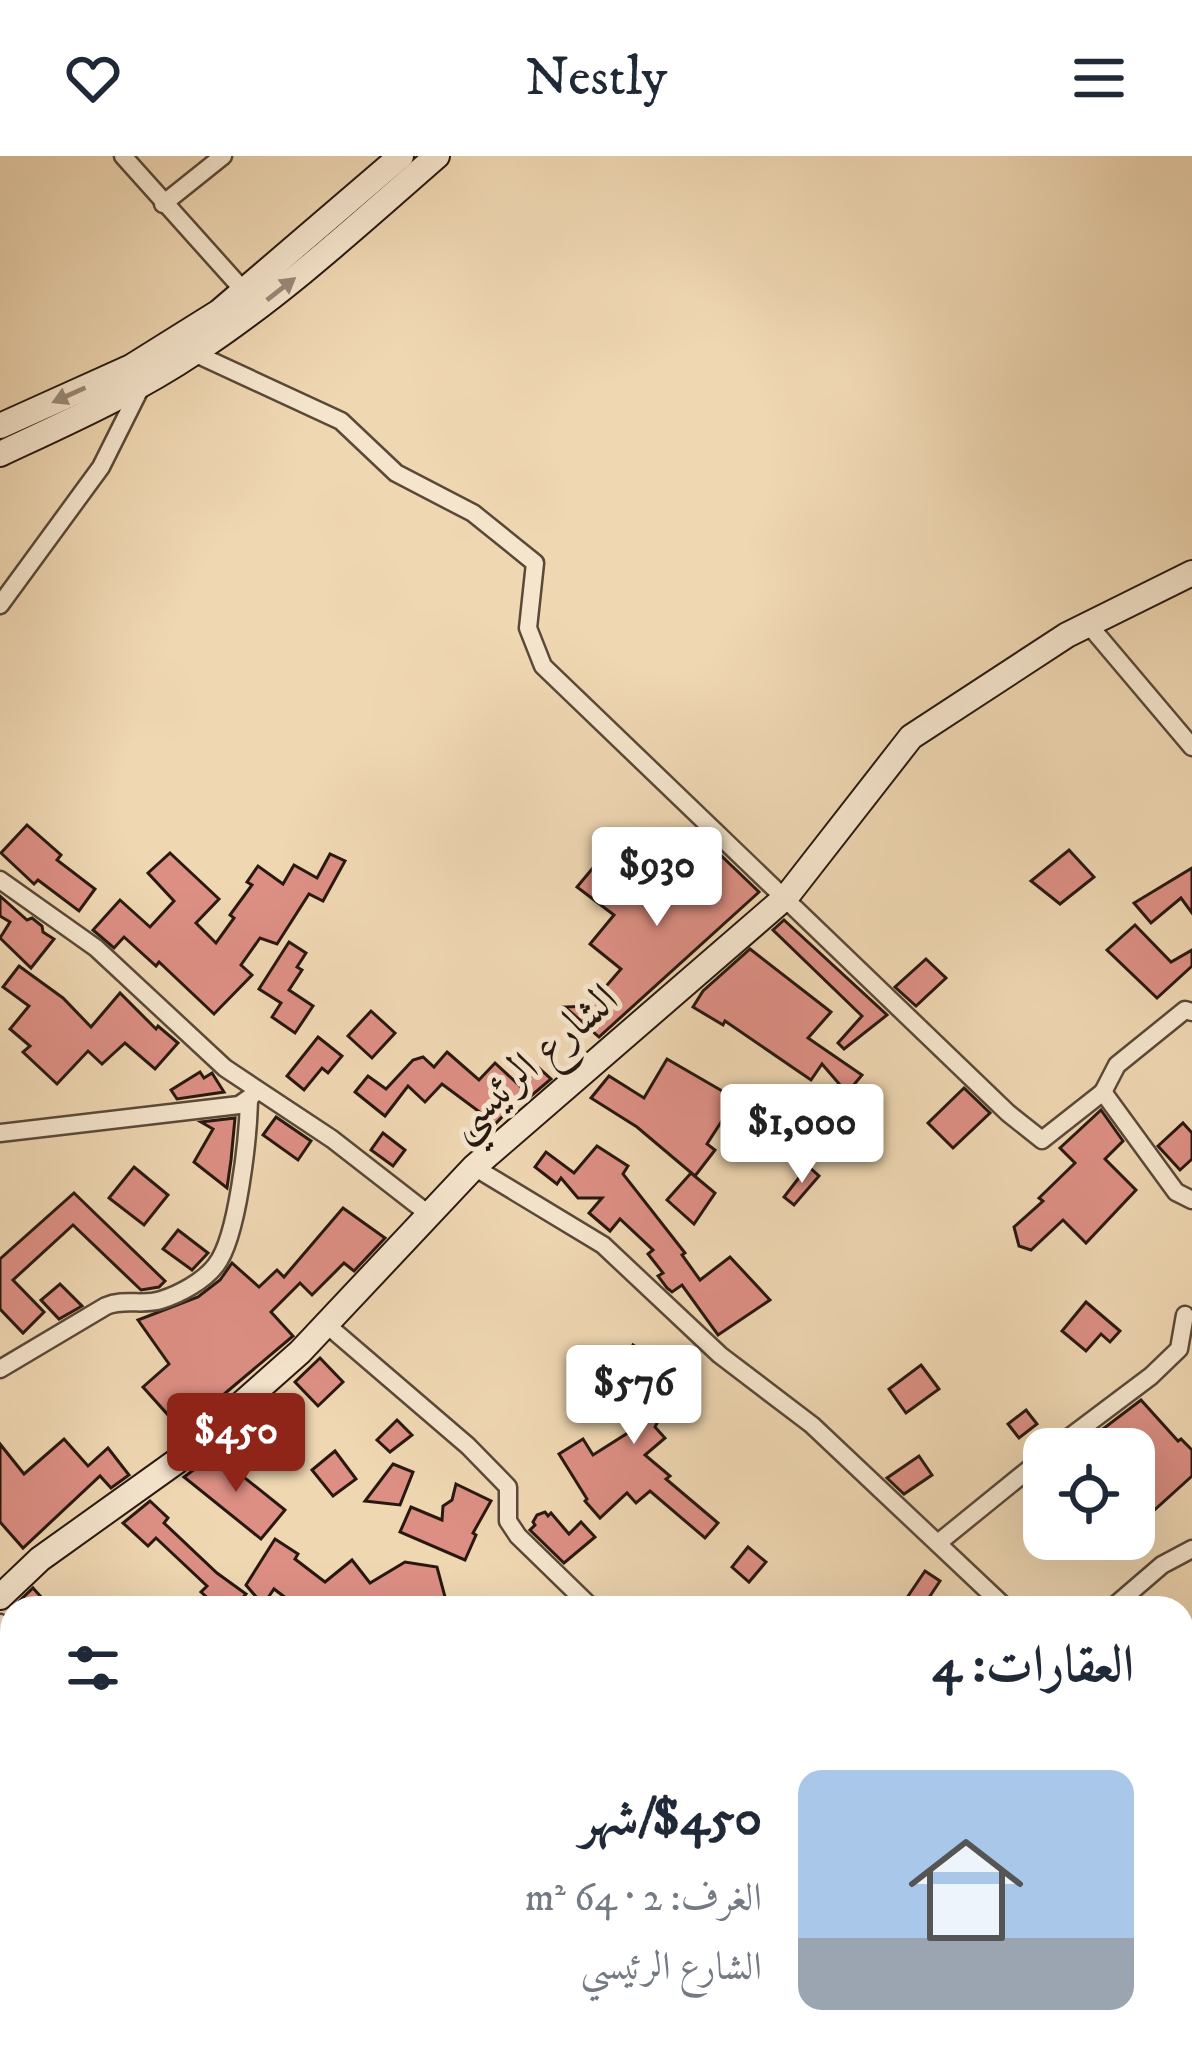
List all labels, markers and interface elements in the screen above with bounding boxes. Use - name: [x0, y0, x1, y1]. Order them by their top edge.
- icon: heart: [60, 45, 126, 111]
- text: Nestly: [525, 45, 667, 112]
- icon: menu: [1066, 45, 1132, 111]
- one-way arrow: [265, 277, 296, 302]
- one-way arrow: [52, 385, 87, 405]
- pin: $930: [586, 827, 728, 929]
- text: $930: [619, 841, 695, 890]
- street label: الشارع الرئيسي: [435, 972, 638, 1160]
- pin: $1,000: [704, 1084, 900, 1186]
- text: $1,000: [747, 1098, 857, 1147]
- pin: $576: [563, 1345, 705, 1447]
- text: $576: [593, 1359, 675, 1408]
- pin: $450: [165, 1393, 307, 1495]
- text: $450: [194, 1407, 278, 1456]
- map controls: [1023, 1428, 1155, 1560]
- button: locate: [1023, 1428, 1155, 1560]
- text: العقارات: 4: [932, 1634, 1134, 1698]
- icon: filters: [60, 1635, 126, 1701]
- text: $450/شهر: [580, 1787, 762, 1851]
- icon: home: [894, 1818, 1038, 1962]
- text: الغرف: 2 · 64 m²: [525, 1874, 762, 1923]
- text: الشارع الرئيسي: [580, 1943, 762, 1992]

